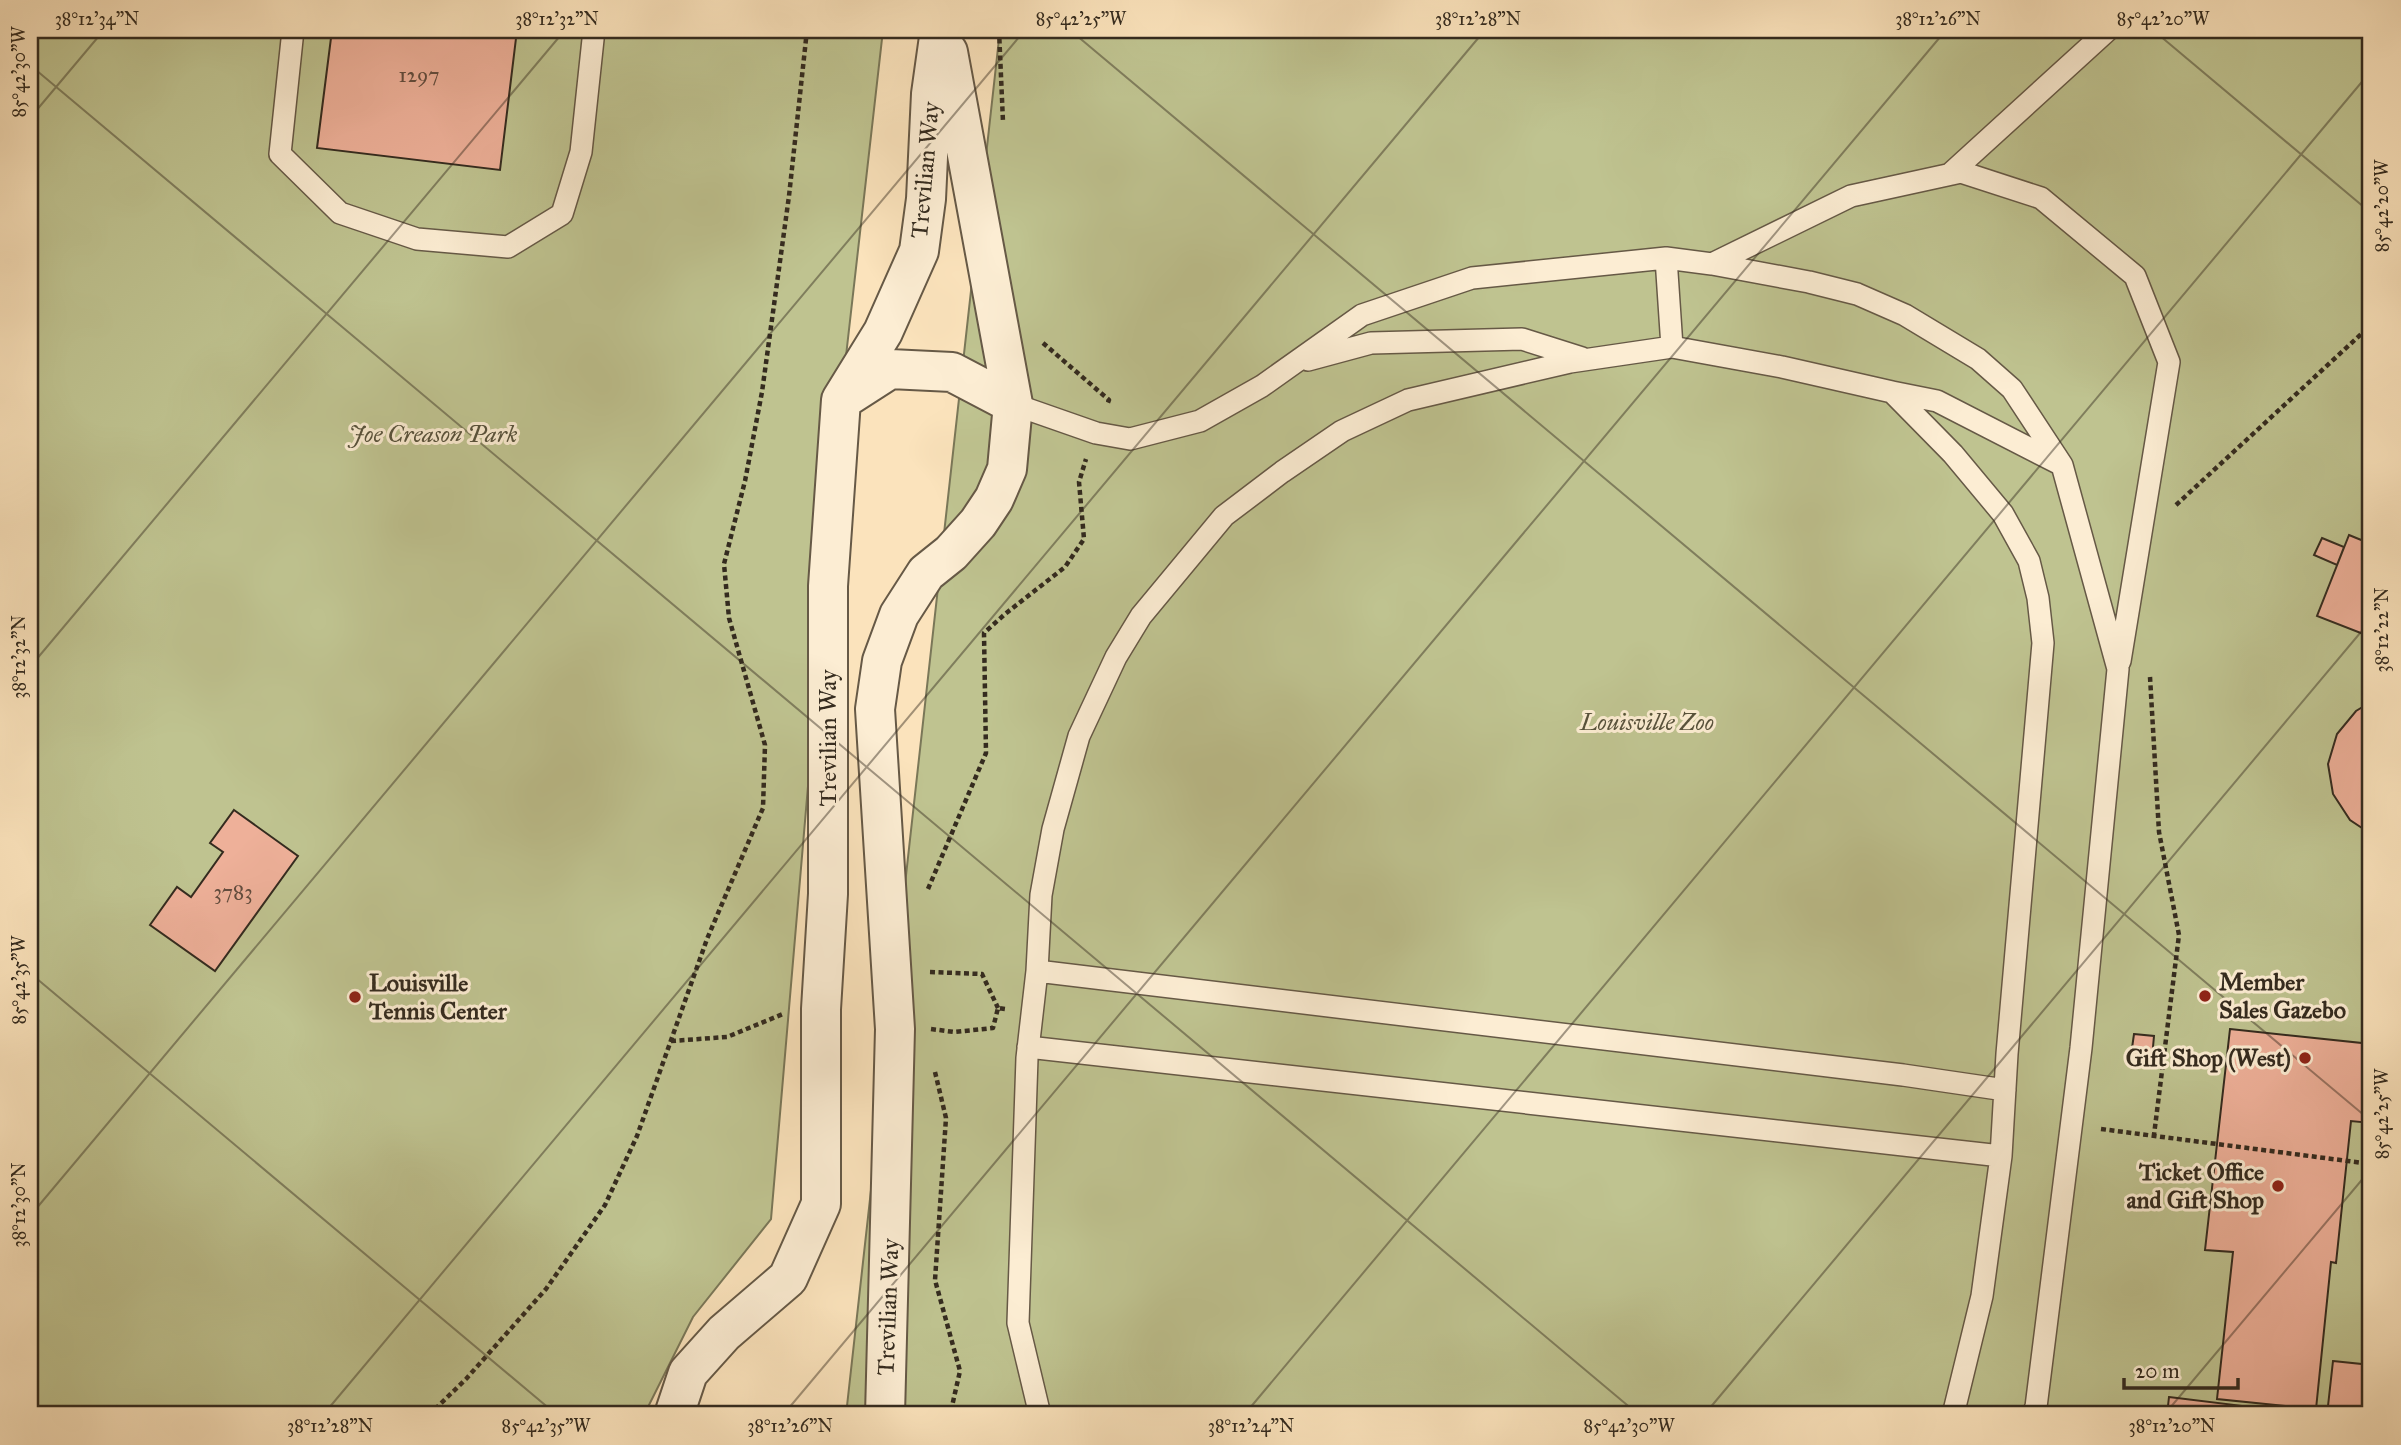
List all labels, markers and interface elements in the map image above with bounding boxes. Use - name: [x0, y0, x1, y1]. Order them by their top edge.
- text: 38°12'34"N: [55, 8, 139, 30]
- text: 38°12'32"N: [515, 8, 599, 30]
- text: 85°42'25"W: [1036, 8, 1127, 30]
- text: 38°12'28"N: [1435, 8, 1521, 30]
- text: 38°12'26"N: [1895, 8, 1981, 30]
- text: 85°42'20"W: [2117, 8, 2210, 30]
- text: 85°42'30"W: [8, 26, 30, 117]
- house number: 1297: [398, 62, 440, 88]
- street label: Trevilian Way: [904, 100, 946, 239]
- text: 85°42'20"W: [2371, 159, 2393, 252]
- park label: Joe Creason Park: [347, 419, 518, 449]
- text: 38°12'22"N: [2371, 587, 2393, 673]
- text: 38°12'32"N: [8, 615, 30, 699]
- street label: Trevilian Way: [813, 669, 843, 806]
- park label: Louisville Zoo: [1579, 707, 1714, 737]
- house number: 3783: [213, 879, 253, 905]
- text: 85°42'35"W: [8, 935, 30, 1024]
- place label: Member Sales Gazebo: [2219, 967, 2346, 1025]
- place label: Louisville Tennis Center: [368, 968, 508, 1026]
- marker: Member Sales Gazebo: [2197, 988, 2213, 1004]
- marker: Louisville Tennis Center: [347, 989, 363, 1005]
- place label: Gift Shop (West): [2126, 1043, 2291, 1073]
- marker: Gift Shop (West): [2297, 1050, 2313, 1066]
- text: 85°42'25"W: [2371, 1068, 2393, 1159]
- place label: Ticket Office and Gift Shop: [2126, 1157, 2264, 1215]
- text: 38°12'30"N: [8, 1162, 30, 1248]
- marker: Ticket Office and Gift Shop: [2270, 1178, 2286, 1194]
- street label: Trevilian Way: [871, 1237, 905, 1376]
- scale bar: [2124, 1347, 2238, 1391]
- text: 20 m: [2135, 1358, 2180, 1384]
- text: 38°12'28"N: [287, 1415, 373, 1437]
- text: 85°42'35"W: [502, 1415, 591, 1437]
- text: 38°12'26"N: [747, 1415, 833, 1437]
- text: 38°12'24"N: [1208, 1415, 1294, 1437]
- text: 85°42'30"W: [1584, 1415, 1675, 1437]
- text: 38°12'20"N: [2129, 1415, 2215, 1437]

